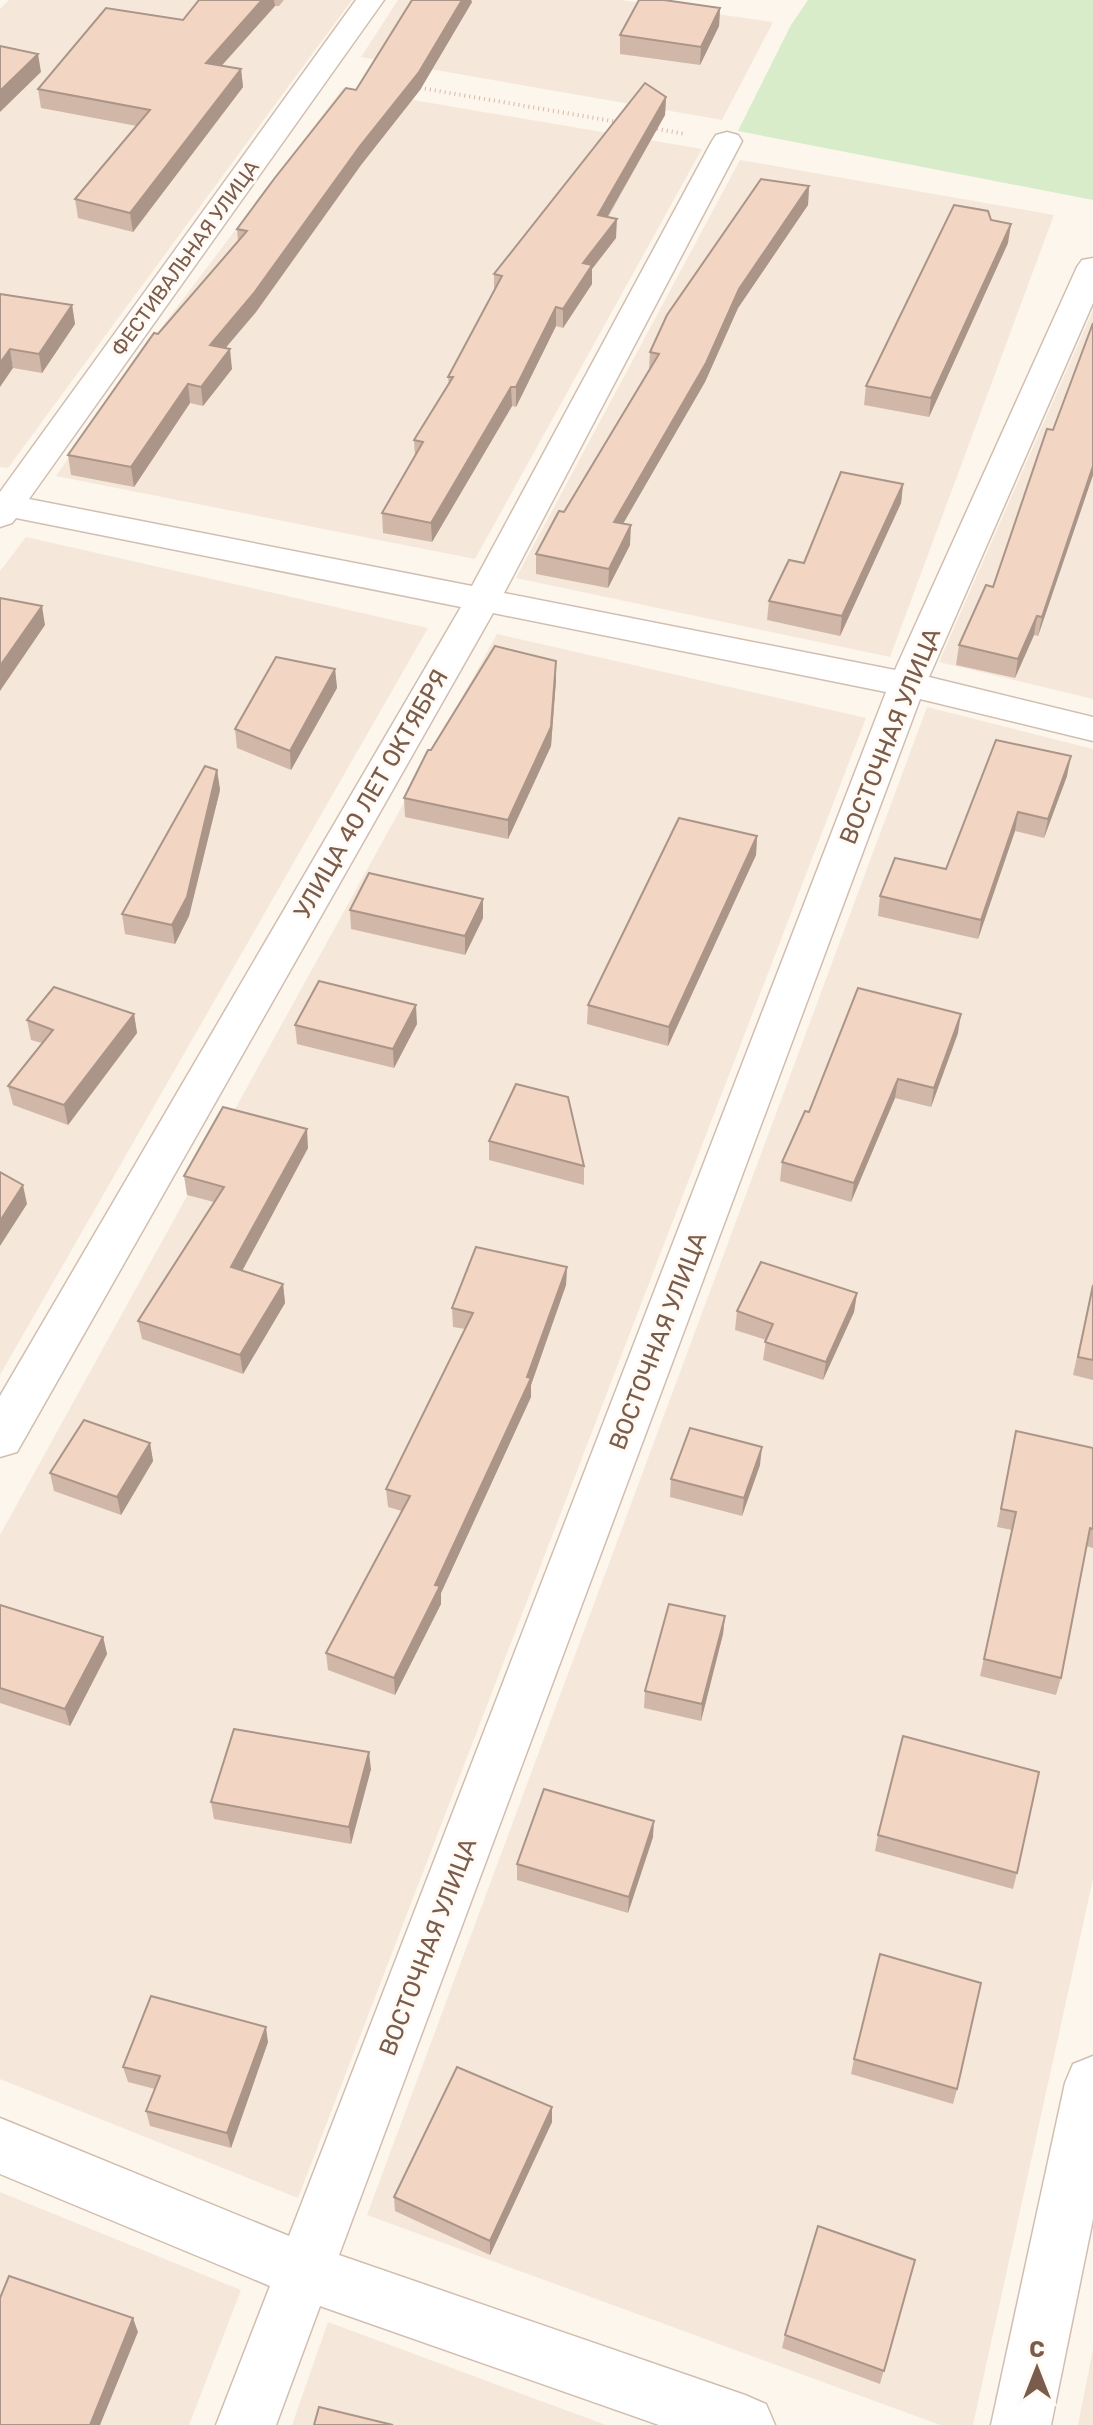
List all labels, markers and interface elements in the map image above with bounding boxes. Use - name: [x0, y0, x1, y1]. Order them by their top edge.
- street label: ФЕСТИВАЛЬНАЯ УЛИЦА: [106, 156, 264, 360]
- street label: ВОСТОЧНАЯ УЛИЦА: [834, 624, 946, 848]
- street label: УЛИЦА 40 ЛЕТ ОКТЯБРЯ: [288, 664, 454, 924]
- street label: ВОСТОЧНАЯ УЛИЦА: [604, 1228, 712, 1454]
- street label: ВОСТОЧНАЯ УЛИЦА: [374, 1834, 482, 2060]
- north arrow: [997, 2329, 1077, 2409]
- text: С: [1029, 2336, 1045, 2363]

